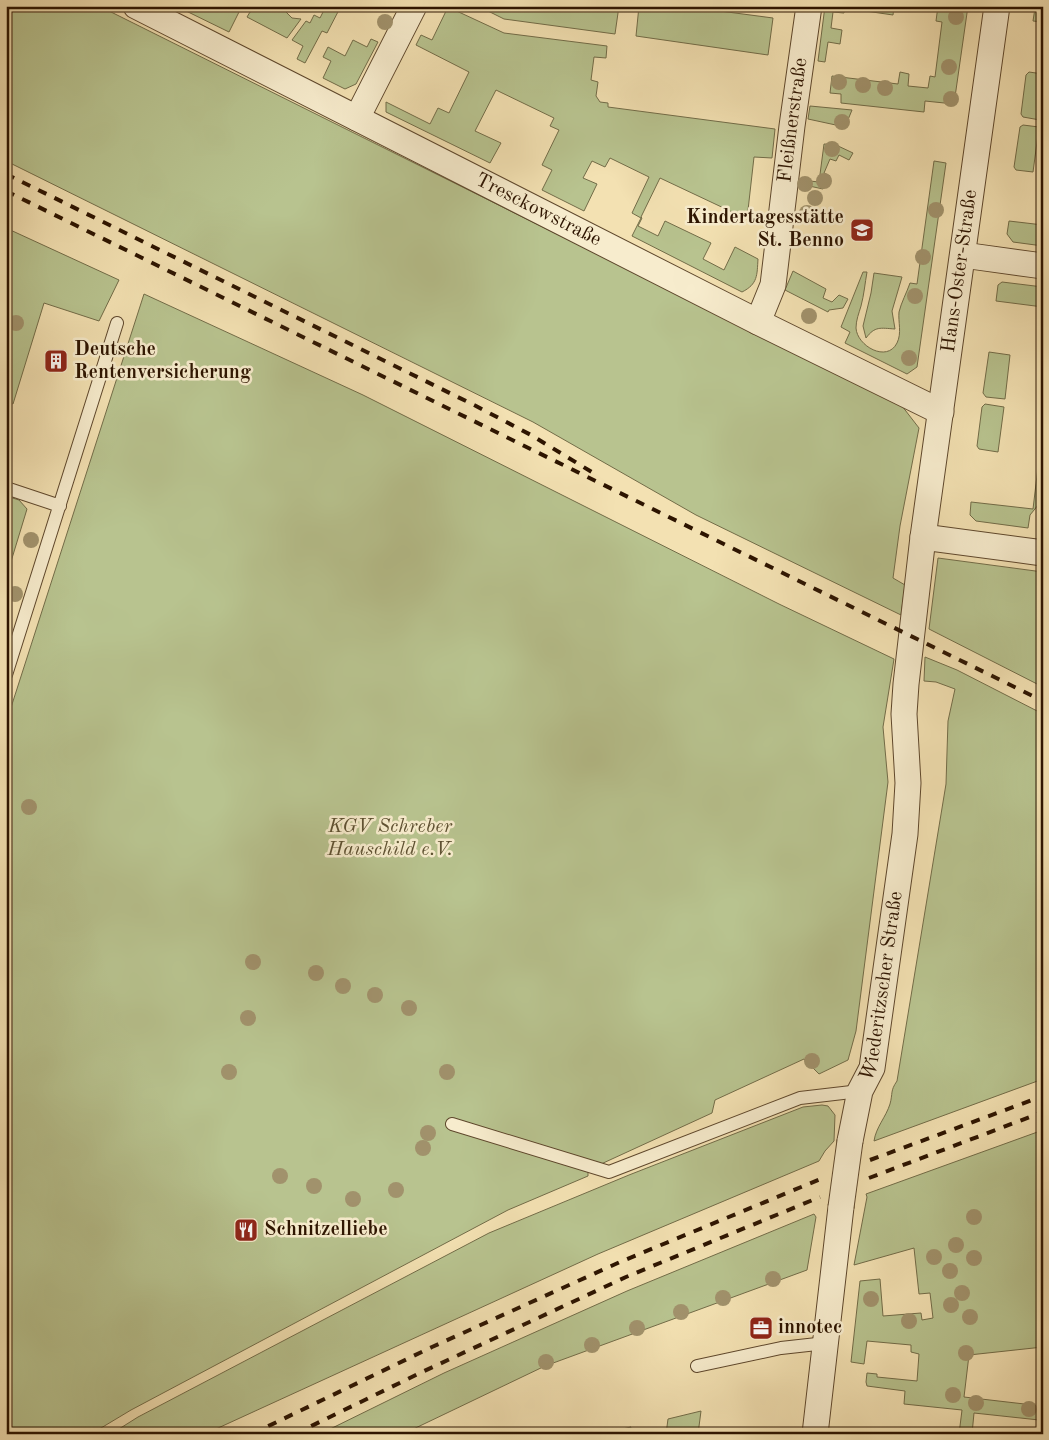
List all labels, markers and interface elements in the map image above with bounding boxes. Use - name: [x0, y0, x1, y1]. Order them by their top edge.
- street label: Fleißnerstraße: [775, 56, 812, 184]
- street label: Tresckowstraße: [472, 170, 604, 250]
- street label: Hans-Oster-Straße: [939, 188, 981, 354]
- place label: Kindertagesstätte St. Benno: [686, 208, 844, 251]
- school or university icon: Kindertagesstätte St. Benno: [849, 217, 875, 243]
- place label: Deutsche Rentenversicherung: [74, 340, 251, 383]
- building icon: Deutsche Rentenversicherung: [43, 348, 69, 374]
- park label: KGV Schreber Hauschild e.V.: [326, 817, 453, 860]
- street label: Wiederitzscher Straße: [857, 890, 907, 1085]
- restaurant icon: Schnitzelliebe: [233, 1217, 259, 1243]
- place label: Schnitzelliebe: [264, 1220, 388, 1240]
- office icon: innotec: [748, 1315, 774, 1341]
- place label: innotec: [778, 1318, 842, 1338]

